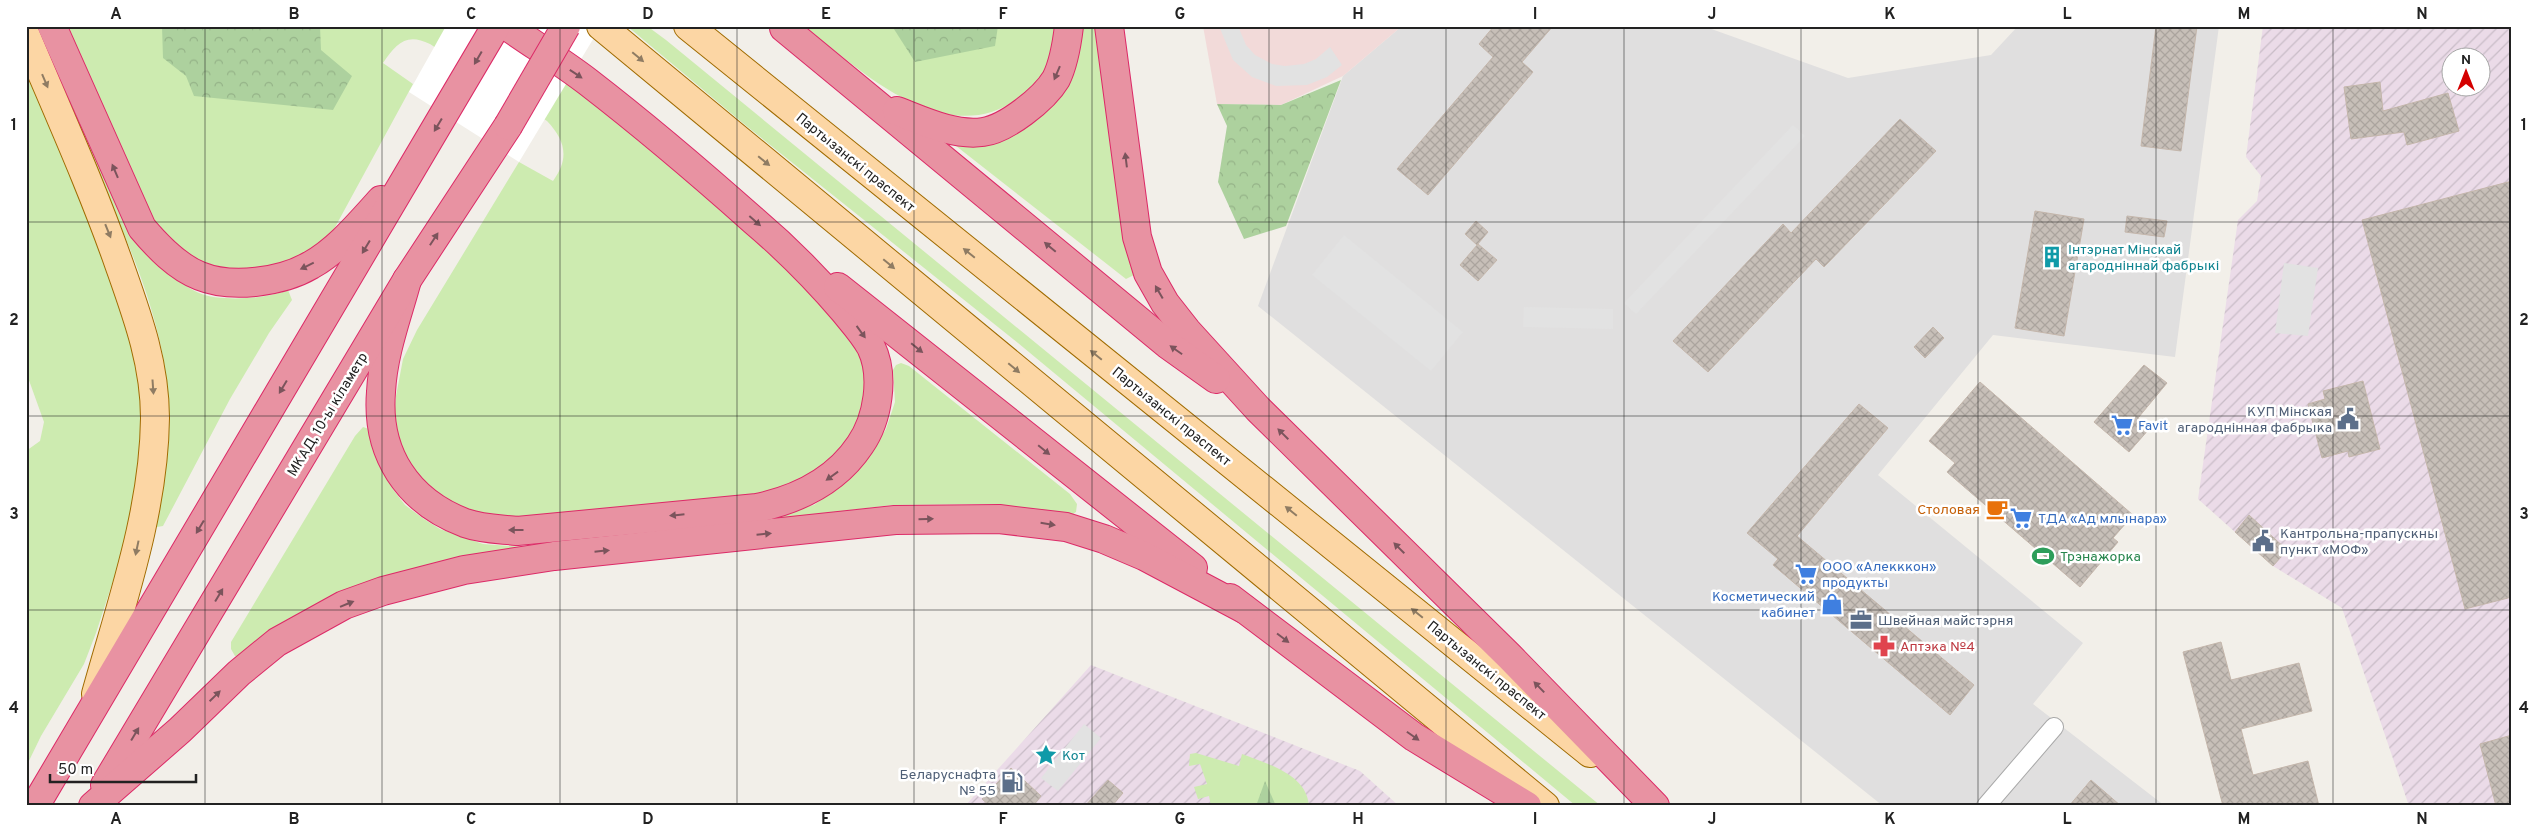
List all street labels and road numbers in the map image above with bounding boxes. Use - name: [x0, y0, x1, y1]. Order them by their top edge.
- street label: Партызанскі праспект: [792, 110, 918, 216]
- street label: МКАД, 10-ы кіламетр: [285, 350, 372, 480]
- street label: Партызанскі праспект: [1108, 364, 1234, 470]
- street label: Партызанскі праспект: [1423, 618, 1549, 724]

